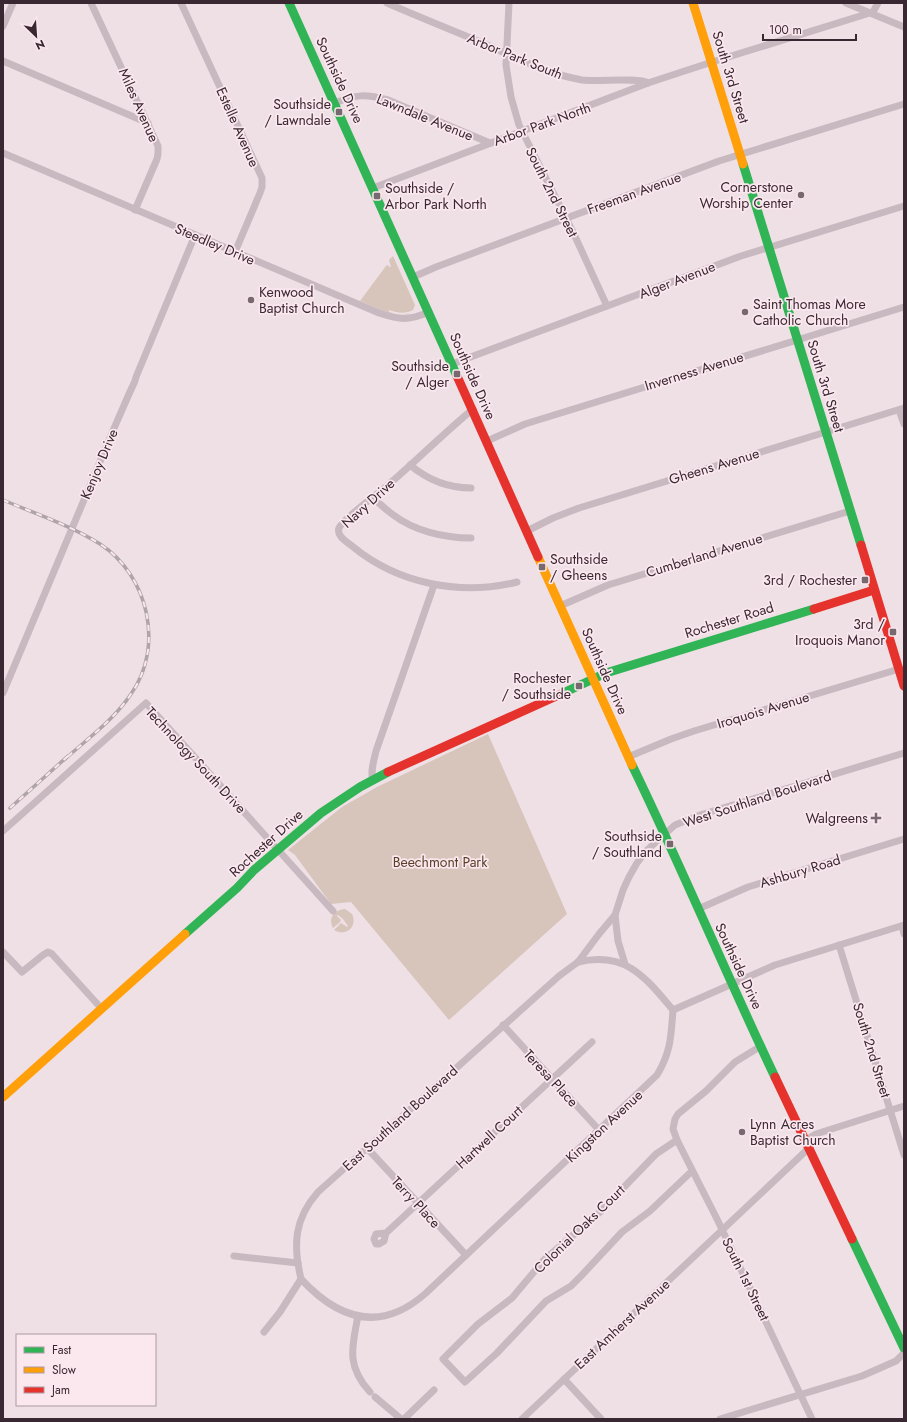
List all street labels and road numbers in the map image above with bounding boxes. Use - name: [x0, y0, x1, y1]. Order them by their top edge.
- street label: Arbor Park South: [464, 28, 566, 84]
- street label: South 3rd Street: [707, 28, 755, 126]
- street label: Southside Drive: [311, 34, 369, 126]
- street label: Miles Avenue: [114, 65, 164, 145]
- street label: Estelle Avenue: [212, 84, 264, 170]
- street label: Lawndale Avenue: [374, 88, 476, 146]
- street label: Arbor Park North: [491, 97, 593, 151]
- street label: South 2nd Street: [521, 144, 584, 241]
- street label: Freeman Avenue: [584, 167, 684, 219]
- street label: Steedley Drive: [172, 218, 258, 270]
- street label: Alger Avenue: [636, 256, 718, 304]
- street label: Southside Drive: [445, 329, 501, 423]
- street label: South 3rd Street: [802, 337, 850, 435]
- street label: Inverness Avenue: [642, 346, 746, 396]
- street label: Kenjoy Drive: [75, 426, 123, 502]
- street label: Gheens Avenue: [666, 443, 762, 489]
- street label: Navy Drive: [337, 474, 399, 532]
- street label: Cumberland Avenue: [643, 528, 765, 582]
- street label: Rochester Road: [682, 597, 776, 643]
- street label: Southside Drive: [577, 624, 633, 718]
- street label: Iroquois Avenue: [714, 686, 812, 734]
- street label: Technology South Drive: [141, 702, 251, 818]
- street label: West Southland Boulevard: [680, 766, 834, 832]
- street label: Rochester Drive: [225, 804, 307, 882]
- street label: Ashbury Road: [757, 849, 843, 893]
- street label: Southside Drive: [710, 920, 768, 1012]
- street label: South 2nd Street: [848, 1000, 896, 1101]
- street label: Teresa Place: [519, 1045, 583, 1111]
- street label: East Southland Boulevard: [338, 1061, 462, 1175]
- street label: Kingston Avenue: [561, 1085, 647, 1167]
- street label: Hartwell Court: [451, 1100, 527, 1173]
- street label: Terry Place: [387, 1172, 445, 1232]
- street label: Colonial Oaks Court: [529, 1180, 629, 1278]
- street label: South 1st Street: [717, 1234, 775, 1325]
- street label: East Amherst Avenue: [570, 1274, 674, 1374]

